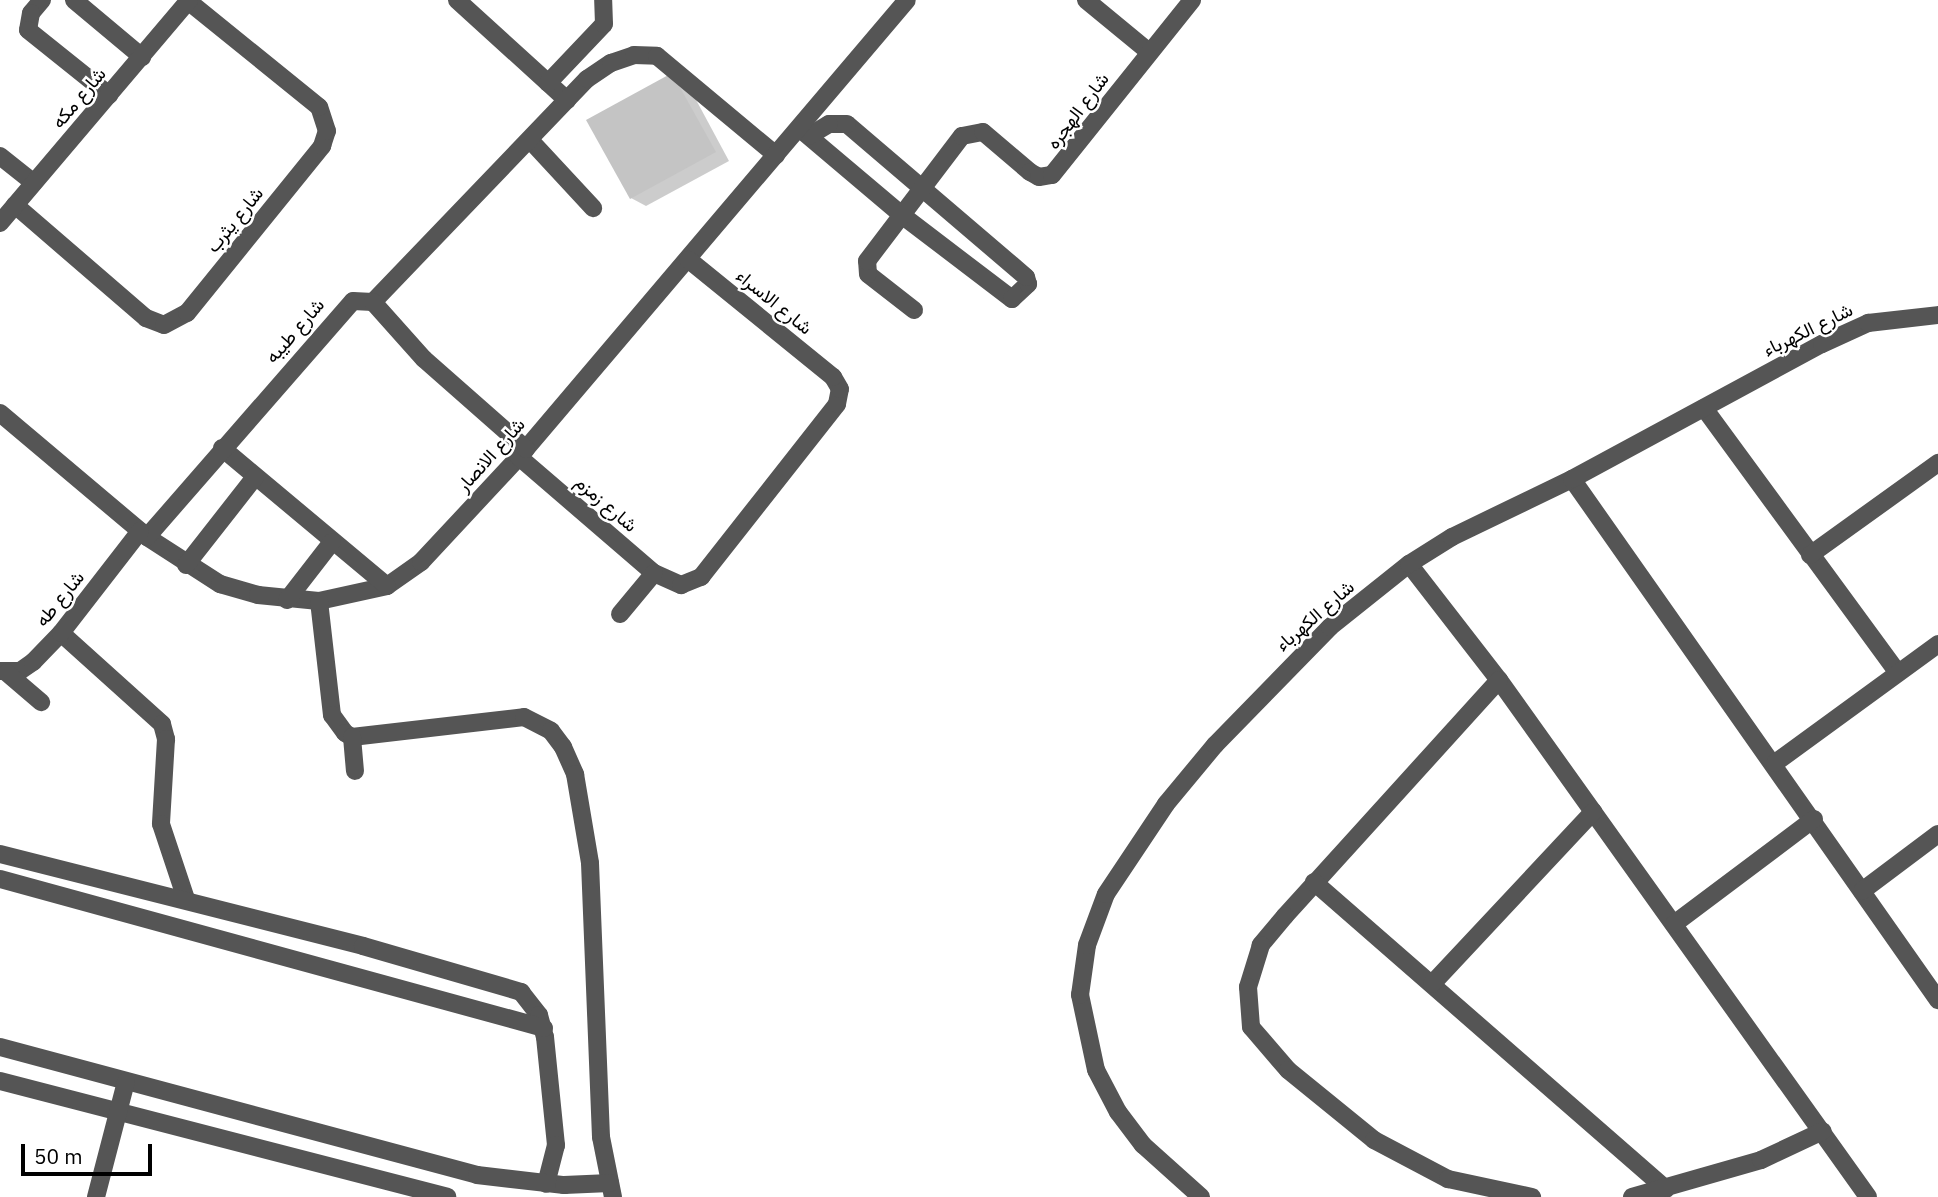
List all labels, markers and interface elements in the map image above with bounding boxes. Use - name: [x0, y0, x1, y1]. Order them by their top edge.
- street label: شارع مكه: [47, 63, 111, 133]
- street label: شارع الهجره: [1042, 68, 1114, 154]
- street label: شارع يثرب: [202, 183, 268, 257]
- street label: شارع الاسراء: [731, 264, 817, 340]
- street label: شارع طيبه: [261, 294, 329, 368]
- street label: شارع الكهرباء: [1759, 299, 1857, 361]
- street label: شارع الانصار: [452, 414, 530, 496]
- street label: شارع زمزم: [570, 471, 642, 537]
- street label: شارع طه: [31, 567, 89, 631]
- street label: شارع الكهرباء: [1271, 576, 1359, 656]
- scale bar: [24, 1130, 156, 1174]
- text: 50 m: [34, 1142, 83, 1170]

